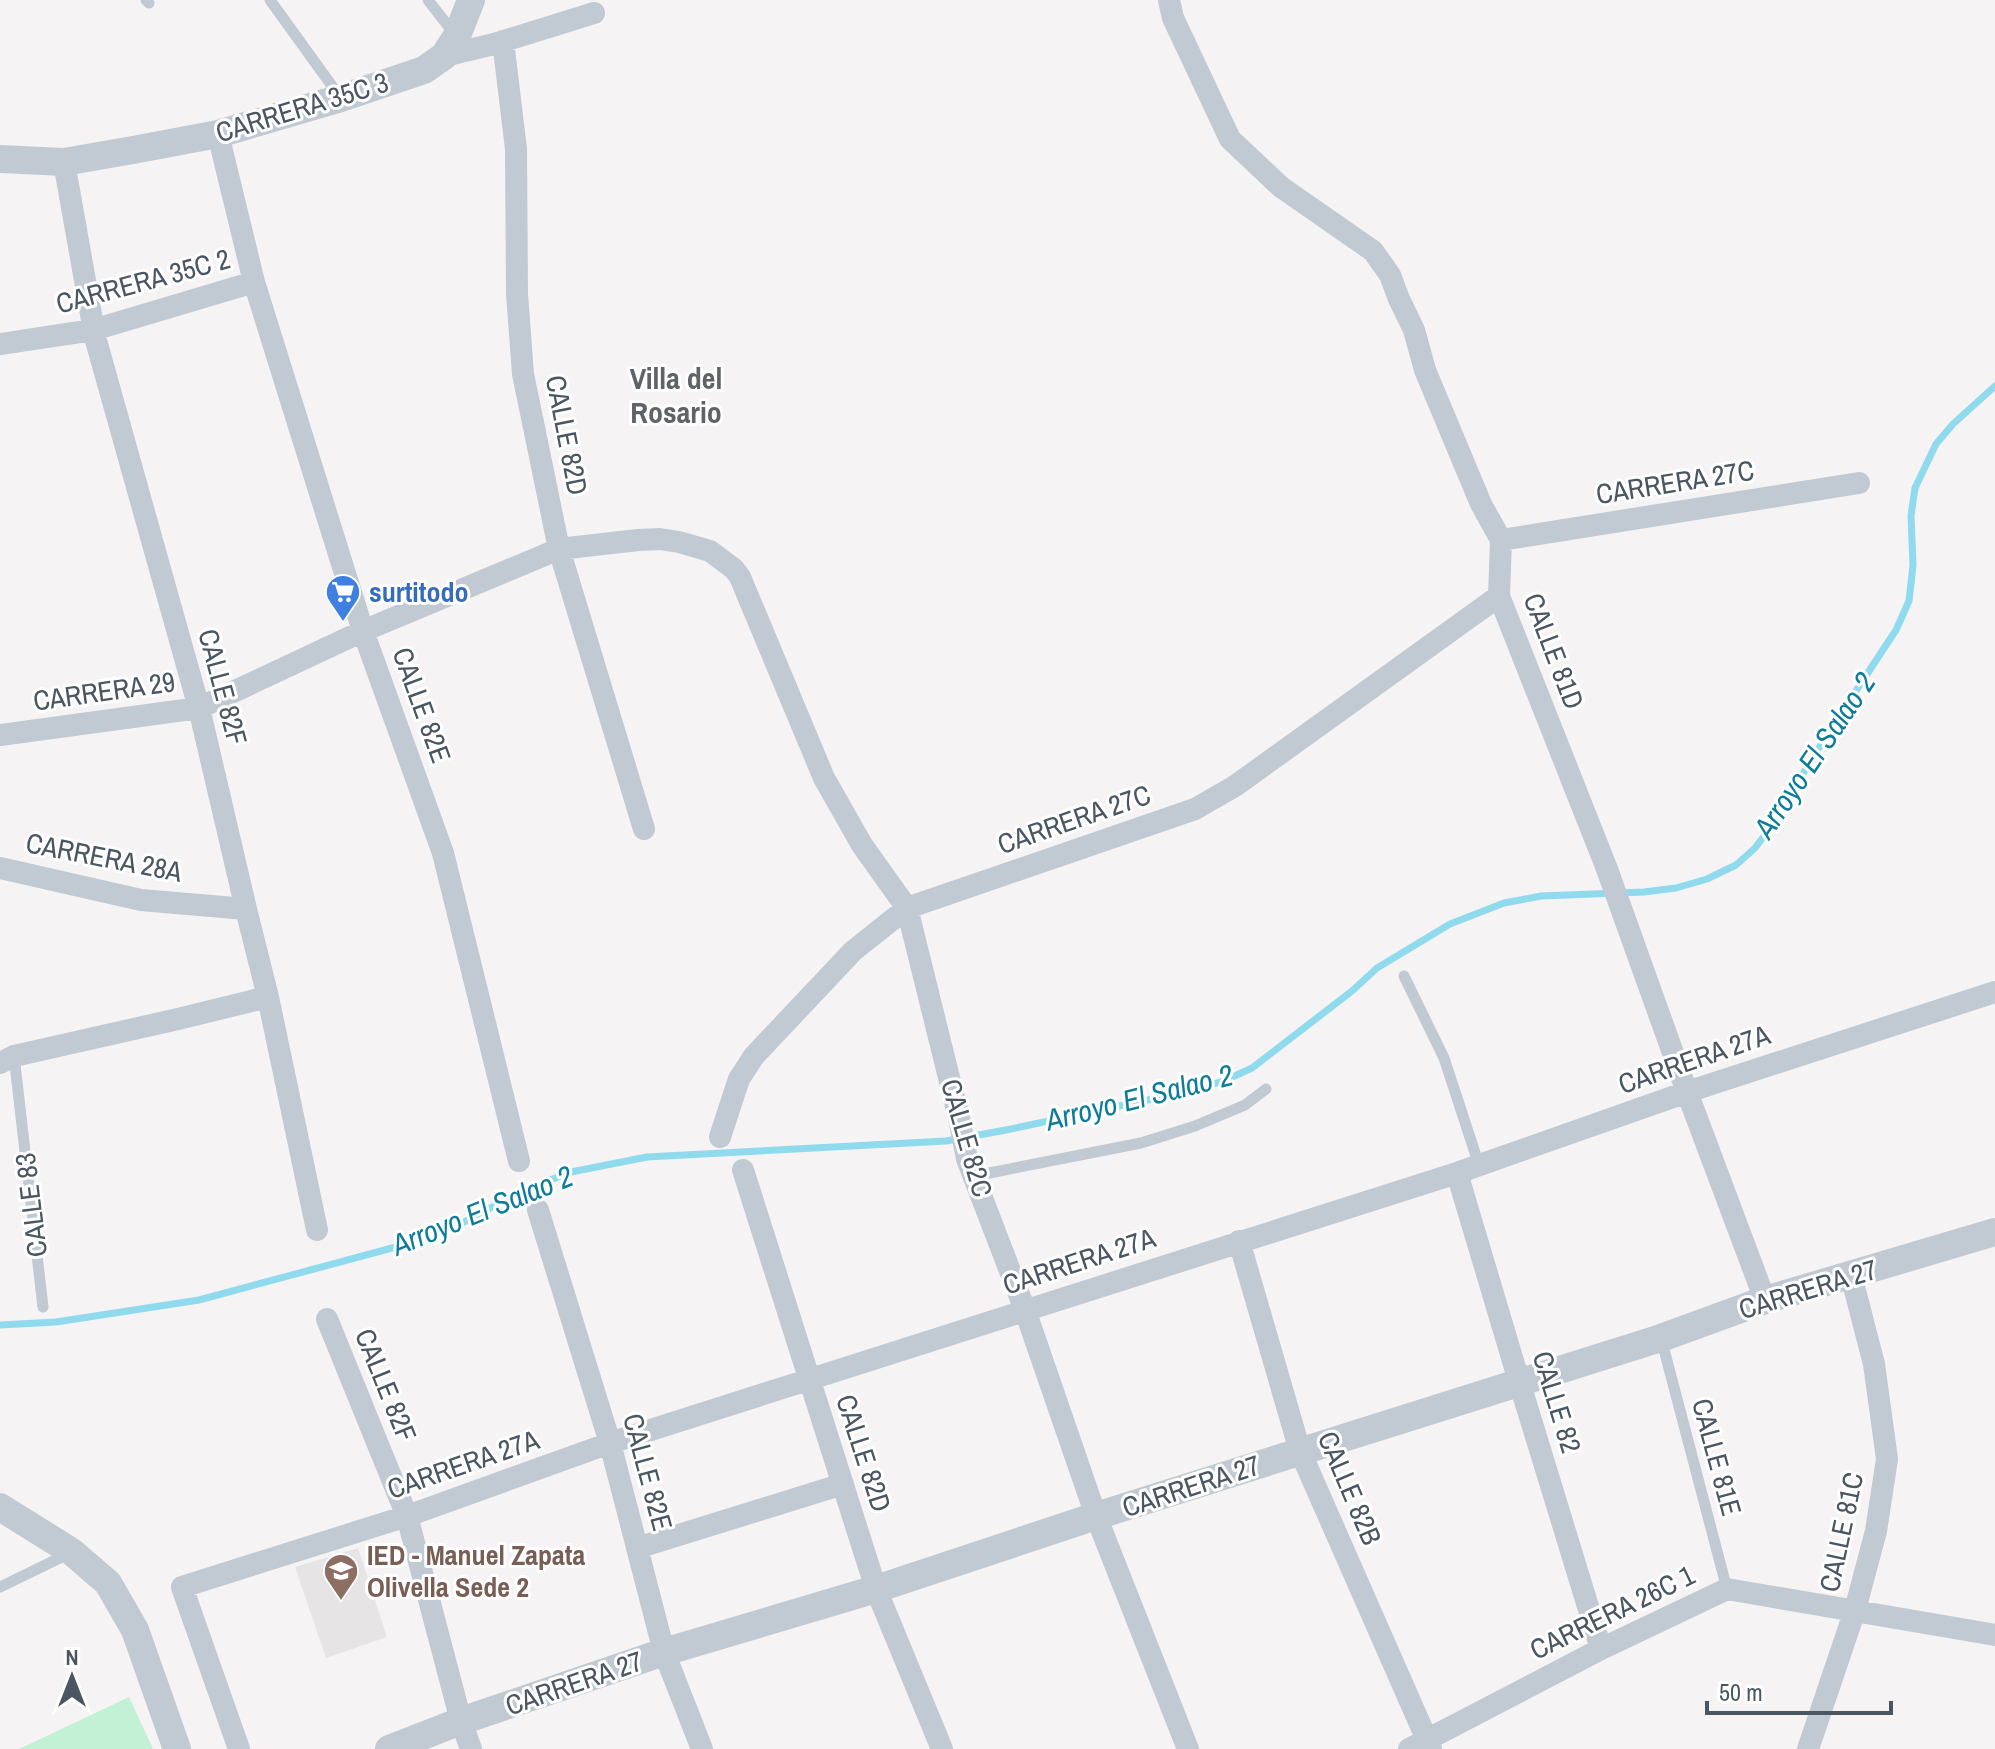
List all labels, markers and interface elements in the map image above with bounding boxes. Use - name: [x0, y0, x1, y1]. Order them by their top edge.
- street label: CARRERA 35C 3: [211, 63, 393, 151]
- street label: CARRERA 35C 2: [52, 240, 234, 322]
- district label: Villa del Rosario: [630, 358, 722, 432]
- street label: CALLE 82D: [537, 372, 597, 498]
- street label: CARRERA 27C: [1593, 451, 1757, 513]
- supermarket icon: surtitodo: [324, 573, 362, 623]
- place label: surtitodo: [369, 573, 469, 611]
- street label: CALLE 81D: [1515, 588, 1593, 714]
- street label: CALLE 82F: [189, 625, 257, 749]
- street label: CALLE 82E: [384, 642, 460, 768]
- street label: CARRERA 29: [31, 662, 177, 720]
- water label: Arroyo El Salao 2: [1743, 664, 1884, 847]
- street label: CARRERA 27C: [992, 775, 1156, 863]
- street label: CARRERA 28A: [23, 823, 186, 891]
- street label: CARRERA 27A: [1613, 1015, 1776, 1103]
- water label: Arroyo El Salao 2: [1039, 1054, 1237, 1140]
- street label: CALLE 82C: [932, 1074, 1002, 1202]
- street label: CALLE 83: [6, 1151, 56, 1259]
- water label: Arroyo El Salao 2: [384, 1155, 579, 1265]
- street label: CARRERA 27A: [998, 1218, 1161, 1304]
- street label: CARRERA 27: [1734, 1250, 1882, 1328]
- street label: CALLE 82F: [346, 1323, 426, 1447]
- street label: CALLE 82: [1524, 1346, 1590, 1458]
- street label: CALLE 82D: [827, 1389, 901, 1517]
- street label: CALLE 81E: [1683, 1394, 1751, 1520]
- street label: CALLE 82E: [614, 1409, 682, 1535]
- street label: CARRERA 27A: [382, 1420, 545, 1508]
- street label: CALLE 82B: [1309, 1425, 1391, 1551]
- street label: CARRERA 27: [1117, 1446, 1265, 1526]
- street label: CALLE 81C: [1810, 1469, 1872, 1595]
- place label: IED - Manuel Zapata Olivella Sede 2: [367, 1536, 585, 1606]
- school or university icon: IED - Manuel Zapata Olivella Sede 2: [322, 1552, 360, 1602]
- street label: CARRERA 26C 1: [1523, 1556, 1701, 1668]
- north arrow: [32, 1637, 112, 1717]
- text: N: [65, 1642, 79, 1672]
- street label: CARRERA 27: [500, 1642, 648, 1724]
- scale bar: [1707, 1665, 1891, 1715]
- text: 50 m: [1719, 1676, 1763, 1708]

